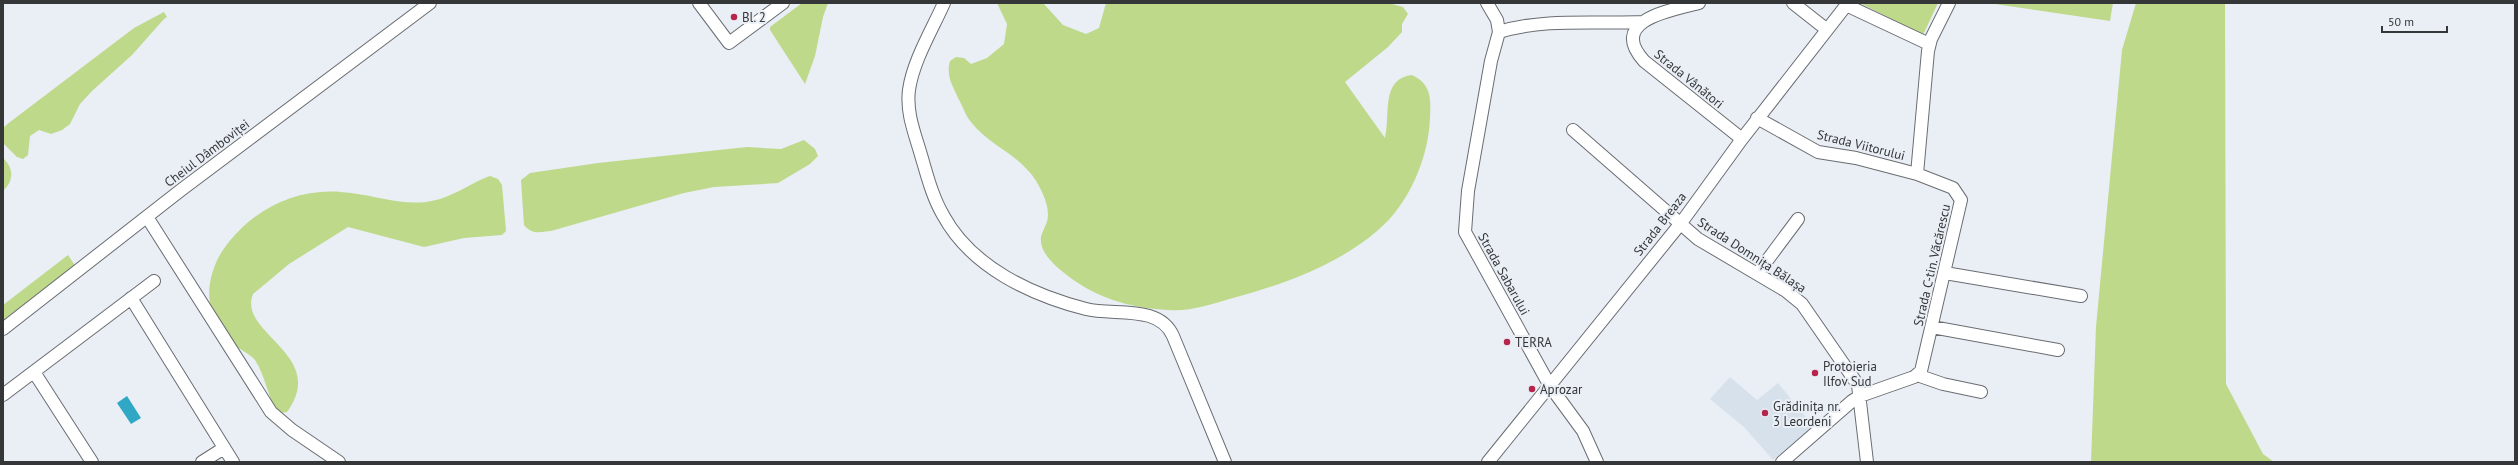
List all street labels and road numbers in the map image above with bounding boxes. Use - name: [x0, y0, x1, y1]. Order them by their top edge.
- street label: Strada Vânători: [1651, 46, 1727, 112]
- street label: Cheiul Dâmboviței: [161, 115, 253, 191]
- street label: Strada Viitorului: [1815, 126, 1907, 164]
- street label: Strada Breaza: [1630, 189, 1690, 259]
- street label: Strada C-tin. Văcărescu: [1910, 202, 1954, 328]
- street label: Strada Domnița Bălașa: [1694, 213, 1810, 297]
- street label: Strada Sabarului: [1474, 230, 1534, 318]

